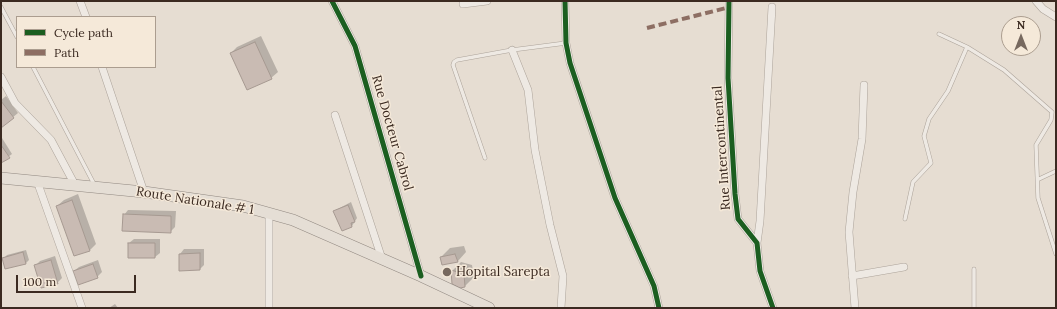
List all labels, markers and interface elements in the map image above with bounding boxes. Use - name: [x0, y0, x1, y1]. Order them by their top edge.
- legend: [16, 16, 156, 68]
- north arrow: [1001, 16, 1041, 56]
- text: N: [1017, 18, 1025, 32]
- text: Cycle path: [54, 25, 113, 40]
- text: Path: [54, 45, 79, 60]
- street label: Rue Docteur Cabrol: [368, 73, 416, 193]
- street label: Rue Intercontinental: [710, 85, 734, 211]
- street label: Route Nationale # 1: [135, 184, 255, 218]
- place label: Hopital Sarepta: [456, 264, 550, 280]
- marker: Hopital Sarepta: [441, 266, 453, 278]
- scale bar: [18, 267, 138, 293]
- text: 100 m: [23, 274, 56, 289]

